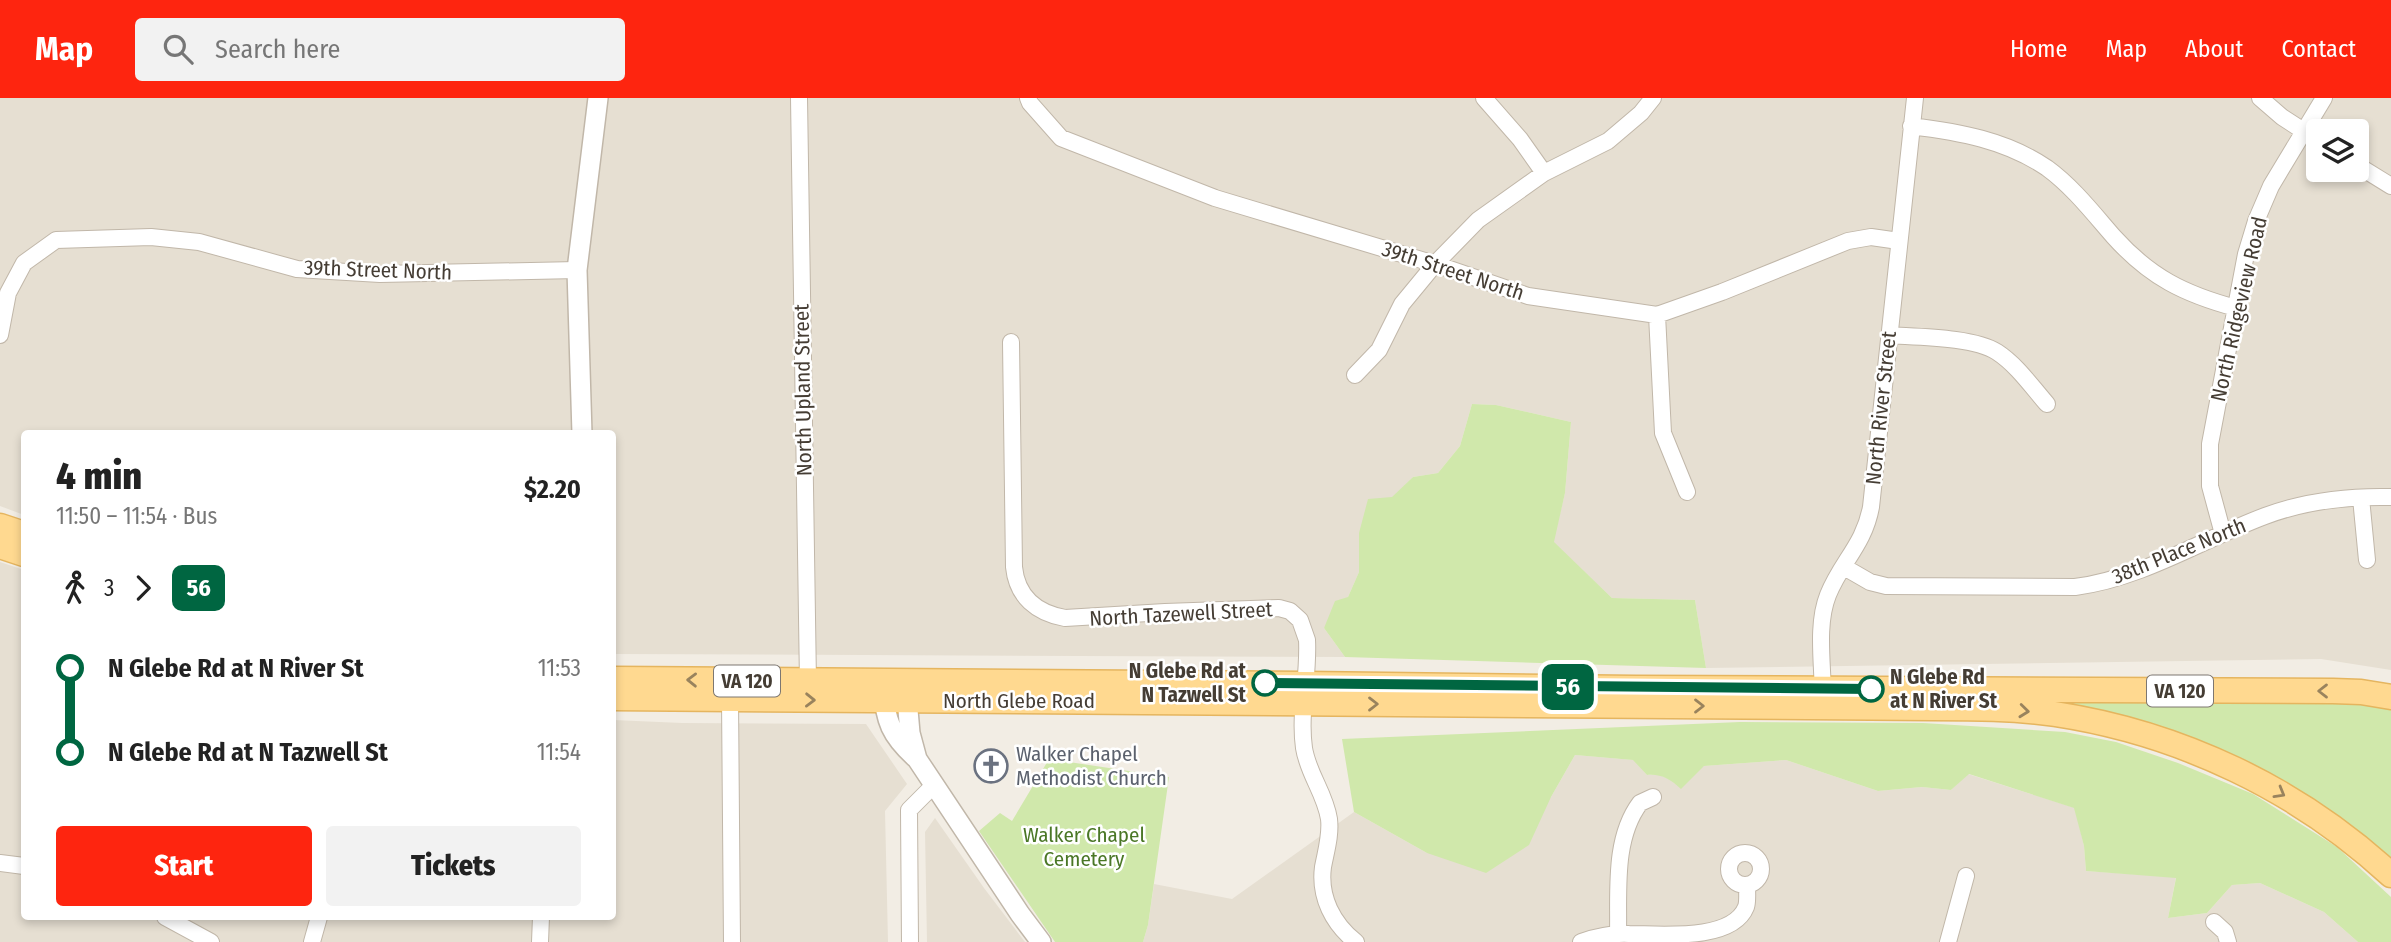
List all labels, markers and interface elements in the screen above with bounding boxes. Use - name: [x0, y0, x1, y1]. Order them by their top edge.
- search box: [135, 18, 625, 81]
- text: Map: [35, 29, 93, 69]
- icon: search: [159, 30, 197, 68]
- text: Search here: [215, 34, 340, 65]
- text: Home: [2010, 35, 2067, 63]
- text: Map: [2105, 35, 2147, 63]
- text: About: [2185, 35, 2243, 63]
- text: Contact: [2281, 35, 2356, 63]
- map controls: [2306, 119, 2369, 182]
- button: layers: [2306, 119, 2369, 182]
- street label: North Ridgeview Road: [2205, 214, 2273, 404]
- street label: 39th Street North: [1379, 236, 1527, 306]
- street label: 39th Street North: [304, 254, 452, 286]
- street label: North Upland Street: [788, 304, 818, 476]
- street label: North River Street: [1860, 330, 1902, 486]
- text: 4 min: [56, 453, 142, 499]
- text: $2.20: [524, 474, 581, 505]
- text: 11:50 – 11:54 · Bus: [56, 502, 217, 530]
- street label: 38th Place North: [2108, 512, 2250, 590]
- icon: walk: [56, 569, 94, 607]
- icon: forward: [124, 569, 162, 607]
- text: 3: [104, 574, 114, 602]
- text: 56: [186, 574, 211, 602]
- street label: North Tazewell Street: [1089, 596, 1273, 632]
- text: N Glebe Rd at N River St: [108, 653, 364, 684]
- text: 11:53: [538, 654, 581, 682]
- place label: N Glebe Rd at N Tazwell St: [1129, 658, 1247, 708]
- line badge: 56: [1536, 664, 1600, 710]
- place label: N Glebe Rd at N River St: [1890, 664, 1998, 714]
- road number: VA 120: [714, 666, 780, 696]
- marker: N Glebe Rd at N Tazwell St: [1252, 670, 1278, 696]
- one-way arrow: [686, 672, 696, 688]
- text: 56: [1556, 673, 1580, 701]
- marker: N Glebe Rd at N River St: [1858, 676, 1884, 702]
- road number: VA 120: [2147, 676, 2213, 706]
- one-way arrow: [2317, 683, 2328, 699]
- street label: North Glebe Road: [943, 688, 1095, 714]
- one-way arrow: [805, 692, 816, 708]
- one-way arrow: [1368, 696, 1379, 712]
- one-way arrow: [1694, 698, 1704, 714]
- one-way arrow: [2019, 703, 2030, 718]
- text: N Glebe Rd at N Tazwell St: [108, 737, 388, 768]
- text: 11:54: [537, 738, 581, 766]
- place label: Walker Chapel Methodist Church: [1016, 741, 1167, 791]
- church icon: Walker Chapel Methodist Church: [972, 747, 1010, 785]
- one-way arrow: [2273, 785, 2285, 798]
- park label: Walker Chapel Cemetery: [1023, 822, 1145, 872]
- button: Start: [56, 826, 312, 906]
- button: Tickets: [326, 826, 581, 906]

